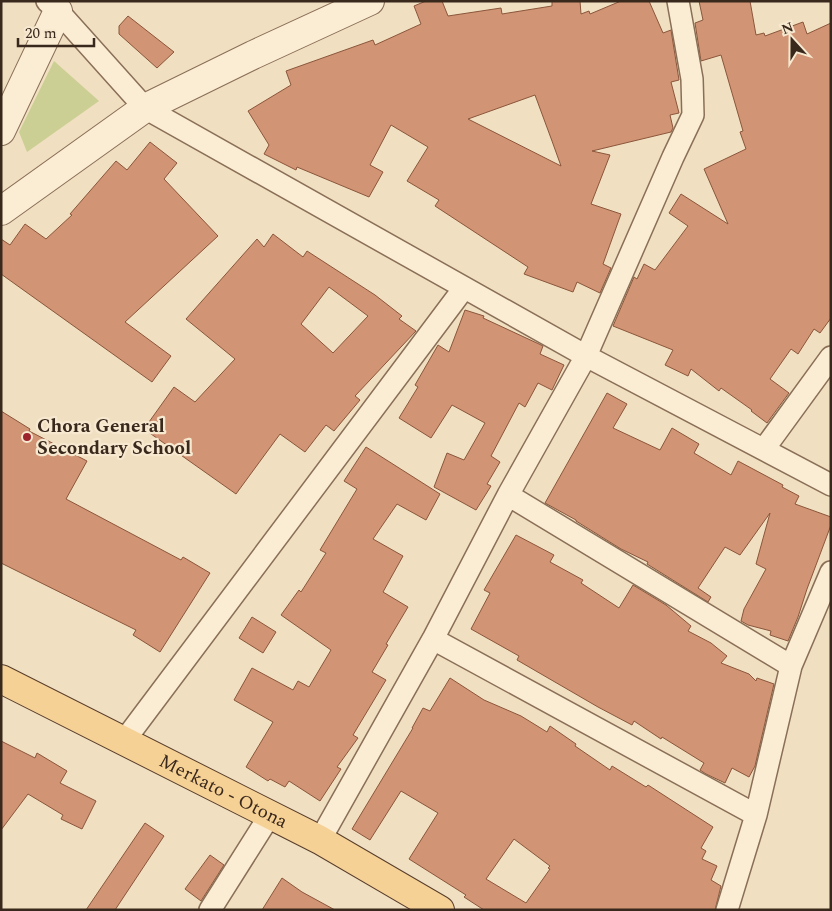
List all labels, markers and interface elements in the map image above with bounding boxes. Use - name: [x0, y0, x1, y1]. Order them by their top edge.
- scale bar: [18, 15, 94, 47]
- north arrow: [767, 15, 817, 65]
- text: N: [778, 16, 797, 40]
- text: 20 m: [25, 22, 57, 45]
- place label: Chora General Secondary School: [37, 412, 191, 463]
- marker: Chora General Secondary School: [21, 431, 33, 443]
- street label: Merkato - Otona: [154, 747, 293, 836]

